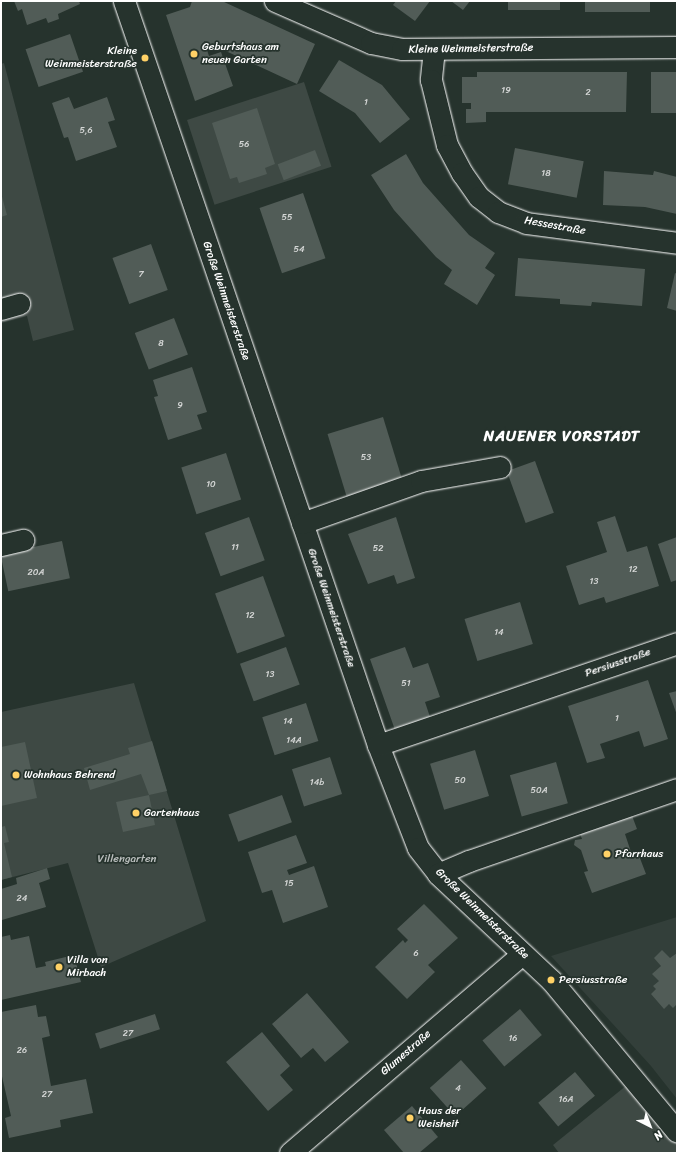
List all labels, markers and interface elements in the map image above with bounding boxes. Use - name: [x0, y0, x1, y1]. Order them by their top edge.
- place label: Geburtshaus am neuen Garten: [202, 41, 279, 67]
- street label: Kleine Weinmeisterstraße: [409, 41, 533, 57]
- place label: Kleine Weinmeisterstraße: [45, 45, 137, 71]
- marker: Geburtshaus am neuen Garten: [189, 49, 199, 59]
- marker: Kleine Weinmeisterstraße: [140, 53, 150, 63]
- house number: 19: [501, 85, 511, 95]
- house number: 2: [585, 87, 591, 97]
- house number: 1: [364, 97, 368, 107]
- house number: 5,6: [79, 125, 93, 135]
- house number: 56: [239, 139, 249, 149]
- house number: 18: [541, 168, 551, 178]
- house number: 55: [282, 212, 292, 222]
- street label: Hessestraße: [523, 214, 587, 238]
- street label: Große Weinmeisterstraße: [199, 240, 253, 362]
- house number: 54: [293, 244, 305, 254]
- house number: 7: [138, 269, 144, 279]
- house number: 8: [158, 338, 164, 348]
- house number: 9: [177, 400, 183, 410]
- district label: NAUENER VORSTADT: [485, 428, 639, 446]
- house number: 53: [361, 452, 371, 462]
- house number: 10: [206, 479, 216, 489]
- house number: 11: [231, 542, 239, 552]
- house number: 52: [373, 543, 383, 553]
- street label: Große Weinmeisterstraße: [304, 547, 358, 669]
- house number: 12: [628, 564, 638, 574]
- house number: 20A: [28, 567, 44, 577]
- house number: 13: [590, 576, 598, 586]
- house number: 12: [245, 610, 255, 620]
- house number: 14: [494, 627, 504, 637]
- street label: Persiusstraße: [583, 646, 653, 680]
- house number: 13: [266, 669, 274, 679]
- house number: 51: [401, 678, 411, 688]
- house number: 1: [615, 713, 619, 723]
- house number: 14: [283, 716, 293, 726]
- house number: 14A: [286, 735, 302, 745]
- place label: Wohnhaus Behrend: [24, 768, 115, 782]
- marker: Wohnhaus Behrend: [11, 770, 21, 780]
- house number: 50: [454, 775, 466, 785]
- house number: 14b: [310, 777, 324, 787]
- house number: 50A: [530, 785, 548, 795]
- place label: Gartenhaus: [144, 806, 200, 820]
- marker: Gartenhaus: [131, 808, 141, 818]
- place label: Pfarrhaus: [615, 847, 663, 861]
- marker: Pfarrhaus: [602, 849, 612, 859]
- park label: Villengarten: [97, 852, 157, 866]
- street label: Große Weinmeisterstraße: [432, 866, 532, 962]
- house number: 15: [284, 878, 294, 888]
- house number: 24: [17, 893, 27, 903]
- house number: 6: [413, 948, 419, 958]
- place label: Villa von Mirbach: [67, 954, 108, 980]
- marker: Villa von Mirbach: [54, 962, 64, 972]
- place label: Persiusstraße: [559, 973, 627, 987]
- marker: Persiusstraße: [546, 975, 556, 985]
- street label: Glumestraße: [378, 1027, 434, 1079]
- house number: 27: [123, 1028, 133, 1038]
- house number: 16: [509, 1033, 517, 1043]
- house number: 26: [17, 1045, 27, 1055]
- house number: 4: [455, 1083, 461, 1093]
- house number: 27: [42, 1089, 52, 1099]
- house number: 16A: [559, 1094, 573, 1104]
- place label: Haus der Weisheit: [418, 1105, 461, 1131]
- north arrow: [630, 1106, 670, 1146]
- marker: Haus der Weisheit: [405, 1113, 415, 1123]
- text: N: [649, 1126, 668, 1145]

